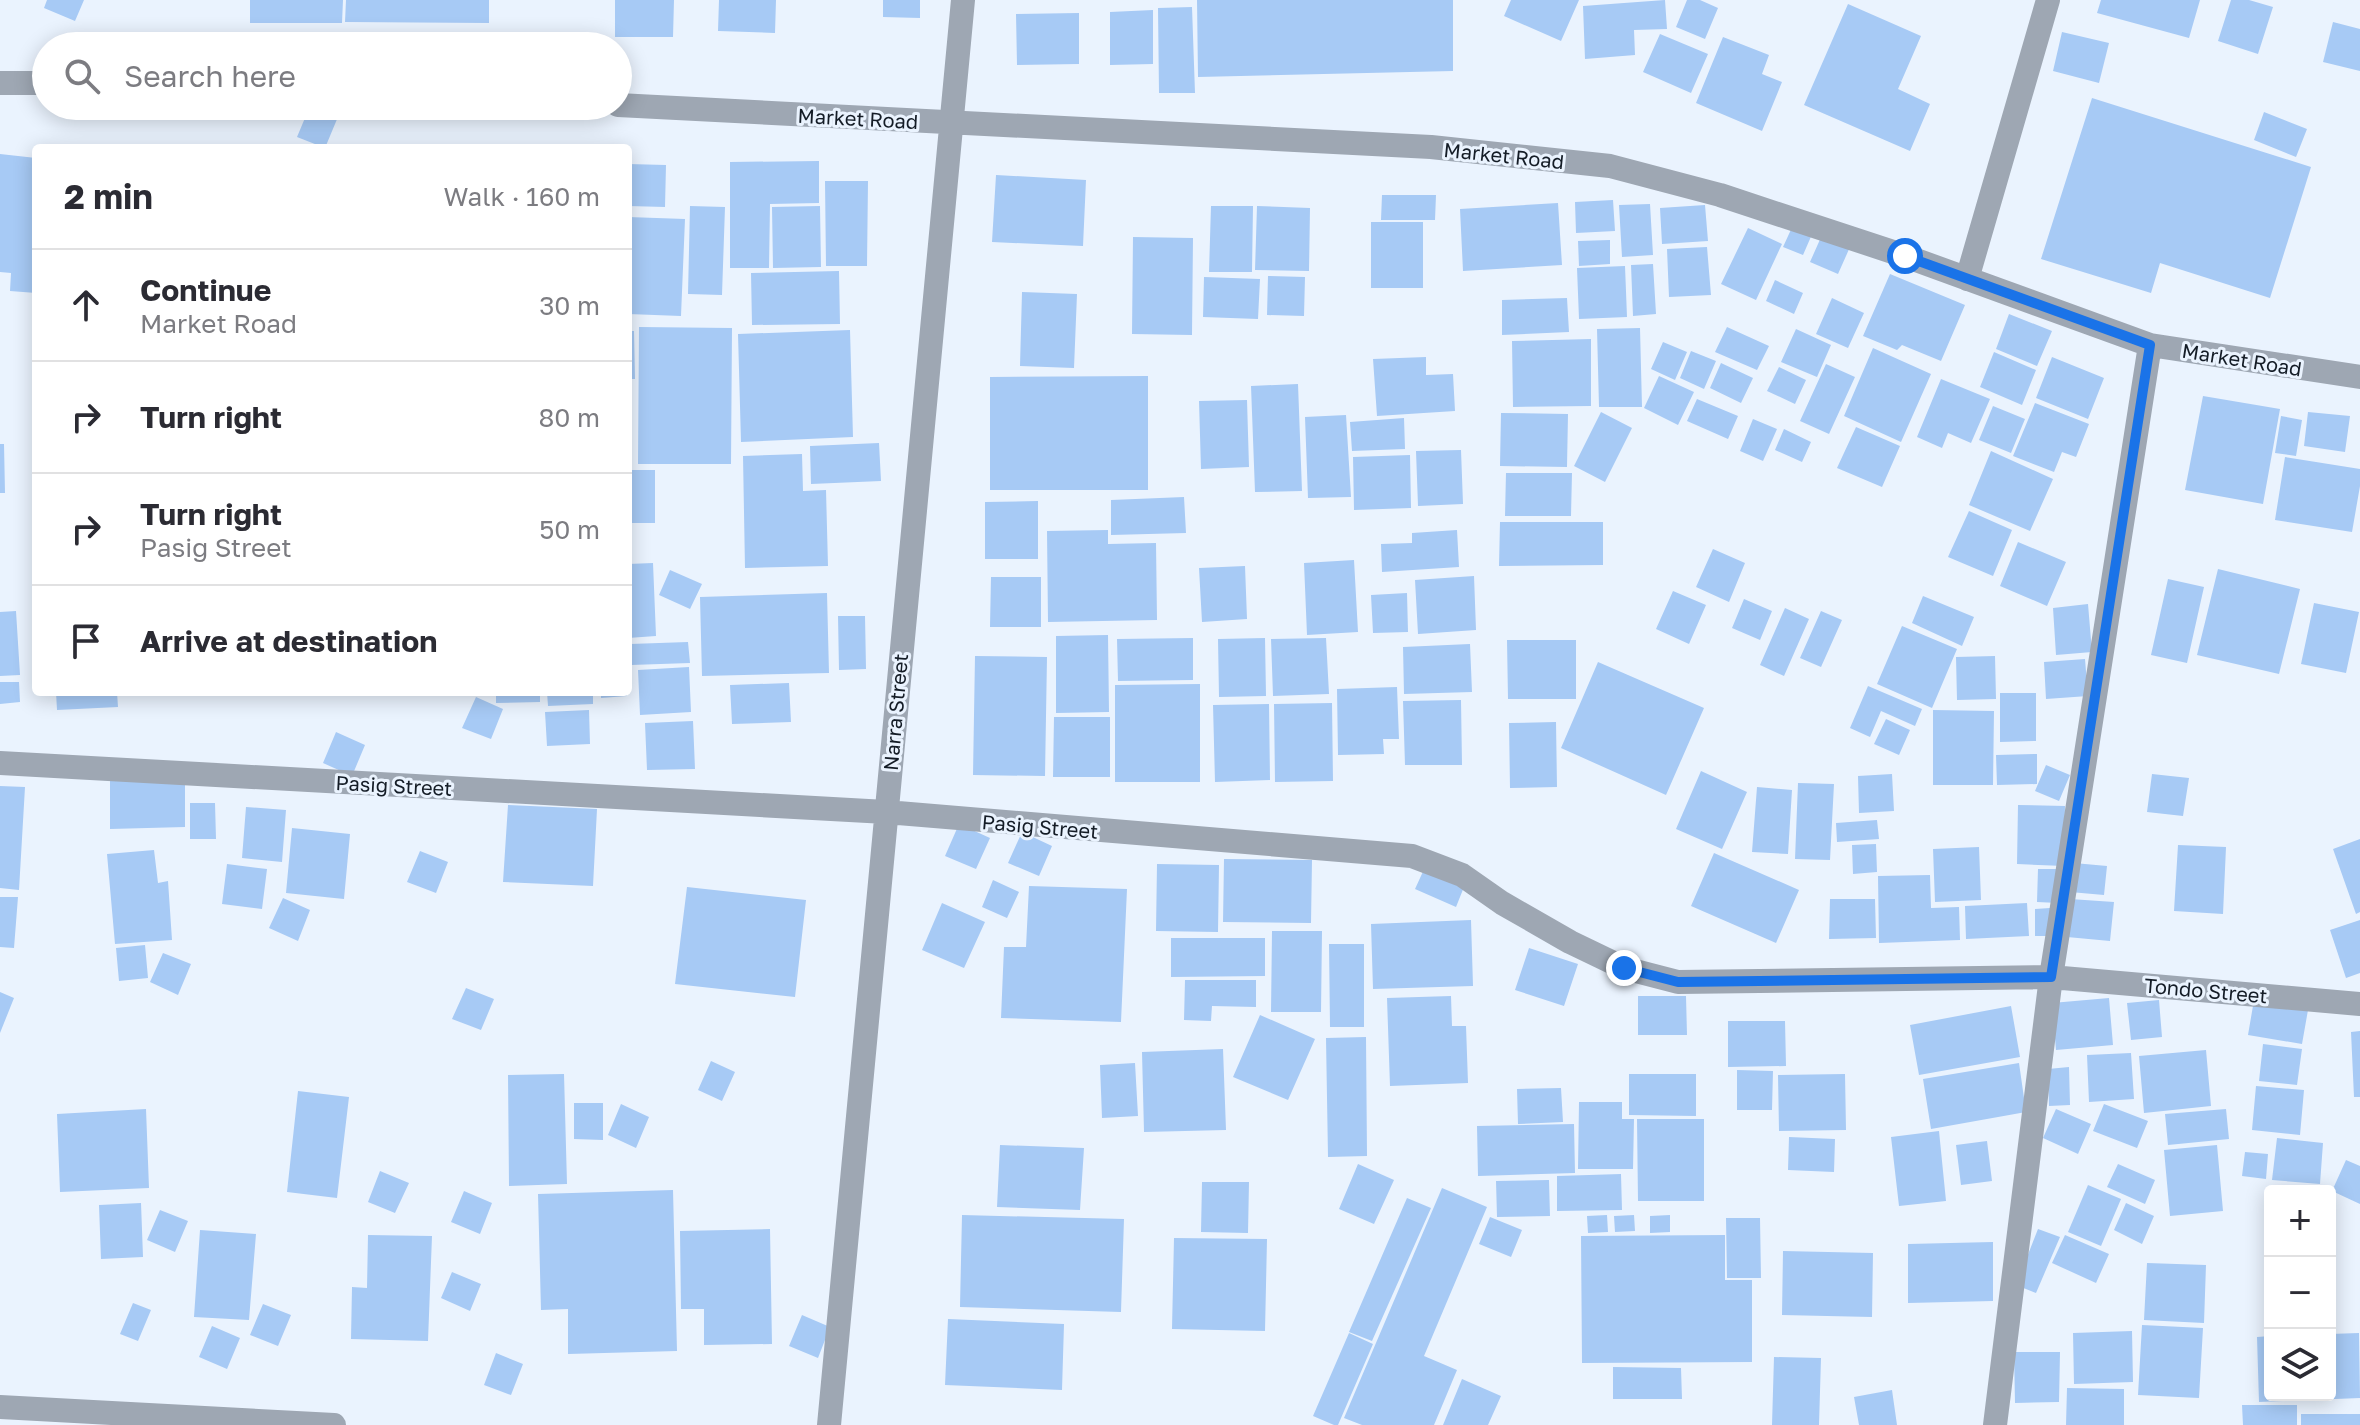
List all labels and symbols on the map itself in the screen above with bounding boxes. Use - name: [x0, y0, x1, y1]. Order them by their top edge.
- street label: Market Road: [797, 103, 919, 133]
- street label: Market Road: [1443, 137, 1565, 173]
- route start: [1887, 238, 1923, 274]
- street label: Market Road: [2180, 338, 2304, 380]
- street label: Narra Street: [878, 652, 912, 772]
- street label: Pasig Street: [335, 770, 453, 800]
- street label: Pasig Street: [981, 809, 1099, 843]
- route end: [1606, 950, 1642, 986]
- street label: Tondo Street: [2143, 973, 2269, 1007]

